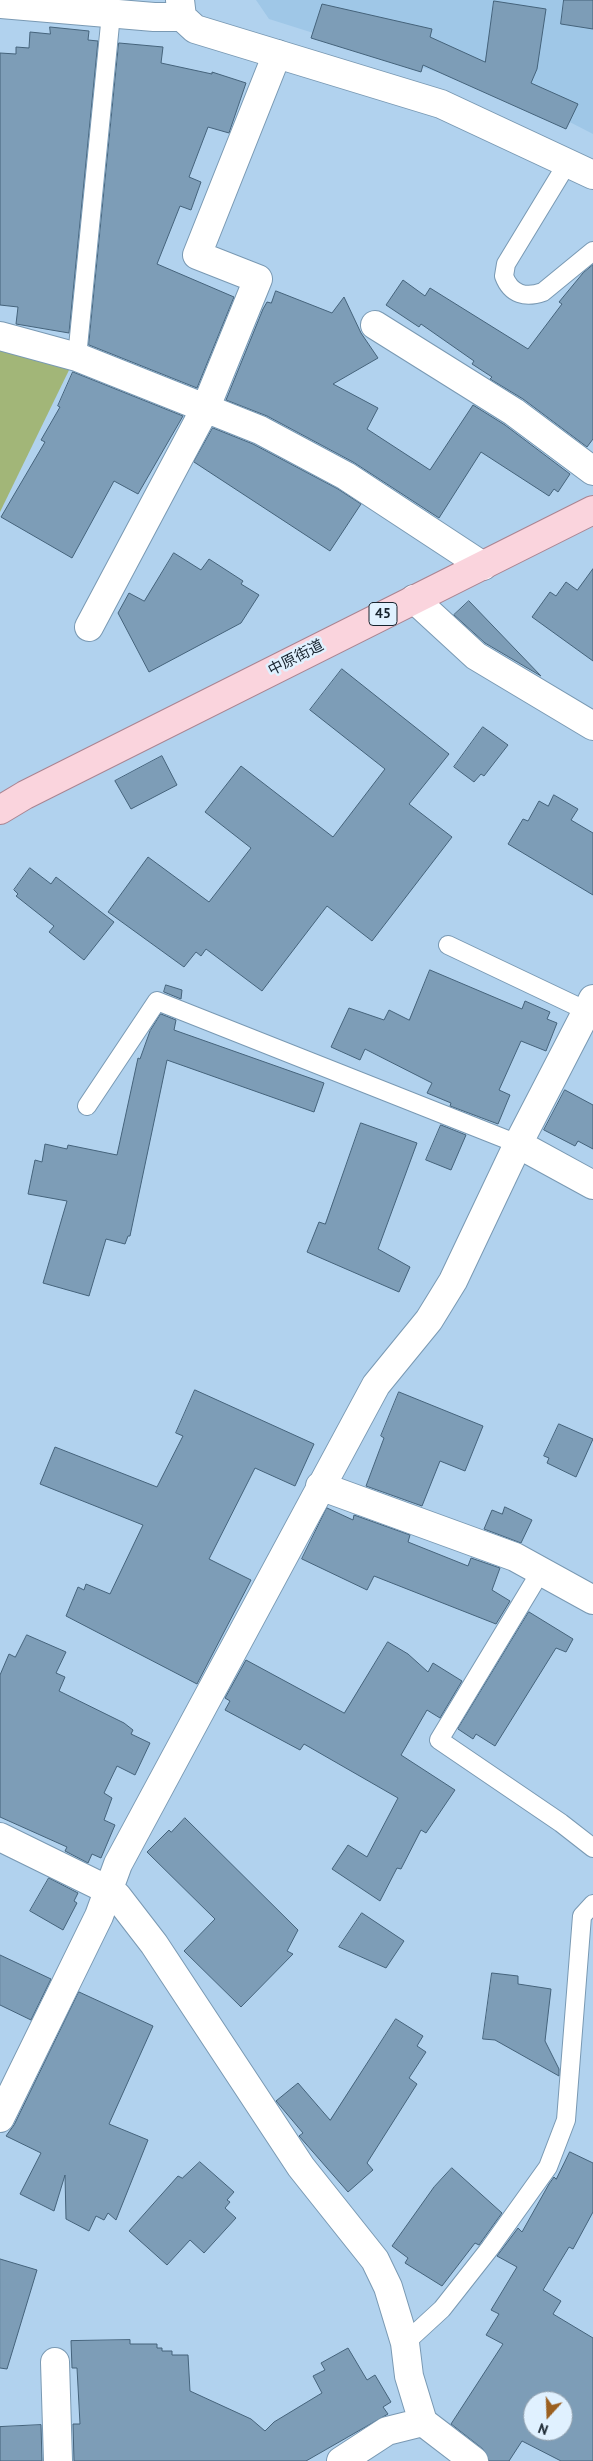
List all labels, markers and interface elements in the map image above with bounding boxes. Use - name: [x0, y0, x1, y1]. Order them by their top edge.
- road number: 45: [369, 602, 397, 626]
- street label: 中原街道: [265, 636, 327, 680]
- north arrow: [523, 2391, 573, 2441]
- text: N: [536, 2419, 551, 2439]

